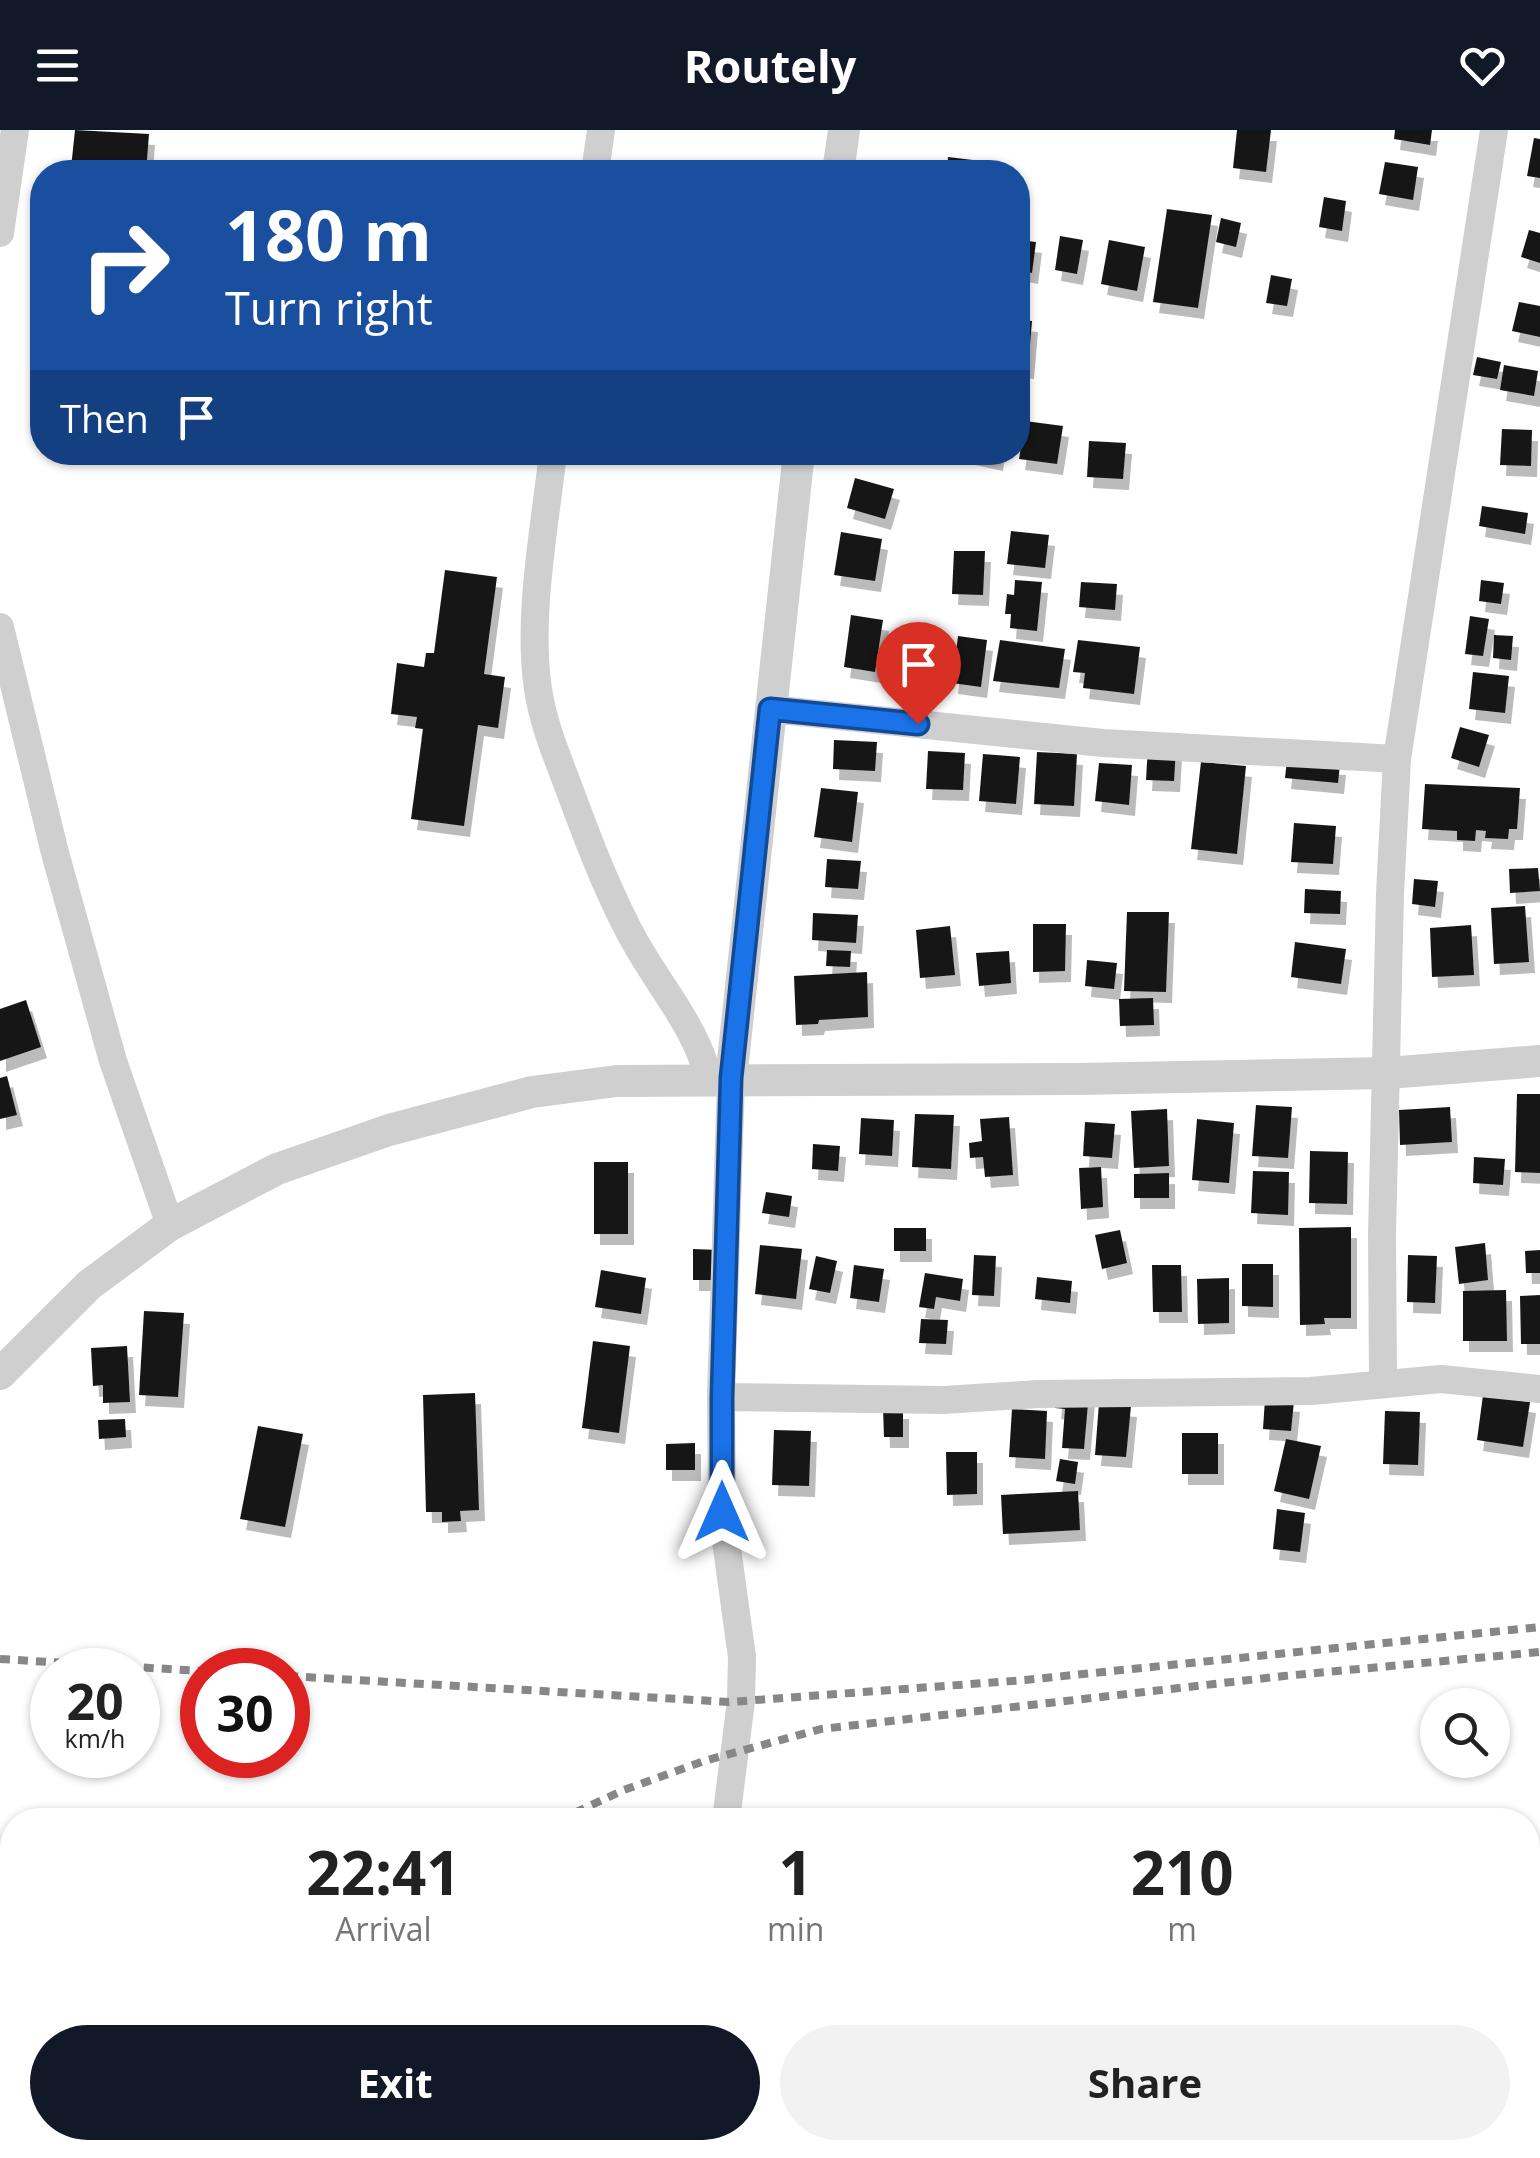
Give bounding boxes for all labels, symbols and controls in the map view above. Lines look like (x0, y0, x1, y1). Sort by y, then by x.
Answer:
text: Routely (684, 35, 856, 96)
icon: menu (30, 38, 85, 93)
icon: heart (1455, 38, 1510, 93)
text: 180 m (225, 186, 432, 282)
icon: right (60, 200, 190, 330)
text: Turn right (225, 277, 433, 338)
icon: arrive (169, 390, 224, 445)
text: Then (60, 392, 149, 444)
pin (876, 622, 961, 725)
icon: arrive (891, 637, 946, 692)
position arrow (670, 1460, 774, 1564)
speed limit sign: 30 (180, 1648, 310, 1778)
text: 20 (66, 1667, 124, 1735)
map controls (1420, 1688, 1510, 1778)
button: search (1420, 1688, 1510, 1778)
text: km/h (65, 1721, 125, 1755)
text: 22:41 (306, 1831, 461, 1913)
text: 1 (779, 1831, 813, 1913)
text: 210 (1131, 1831, 1234, 1913)
text: Arrival (335, 1907, 432, 1950)
text: min (767, 1907, 824, 1950)
text: m (1167, 1907, 1197, 1950)
button: Exit (30, 2025, 760, 2140)
button: Share (780, 2025, 1510, 2140)

